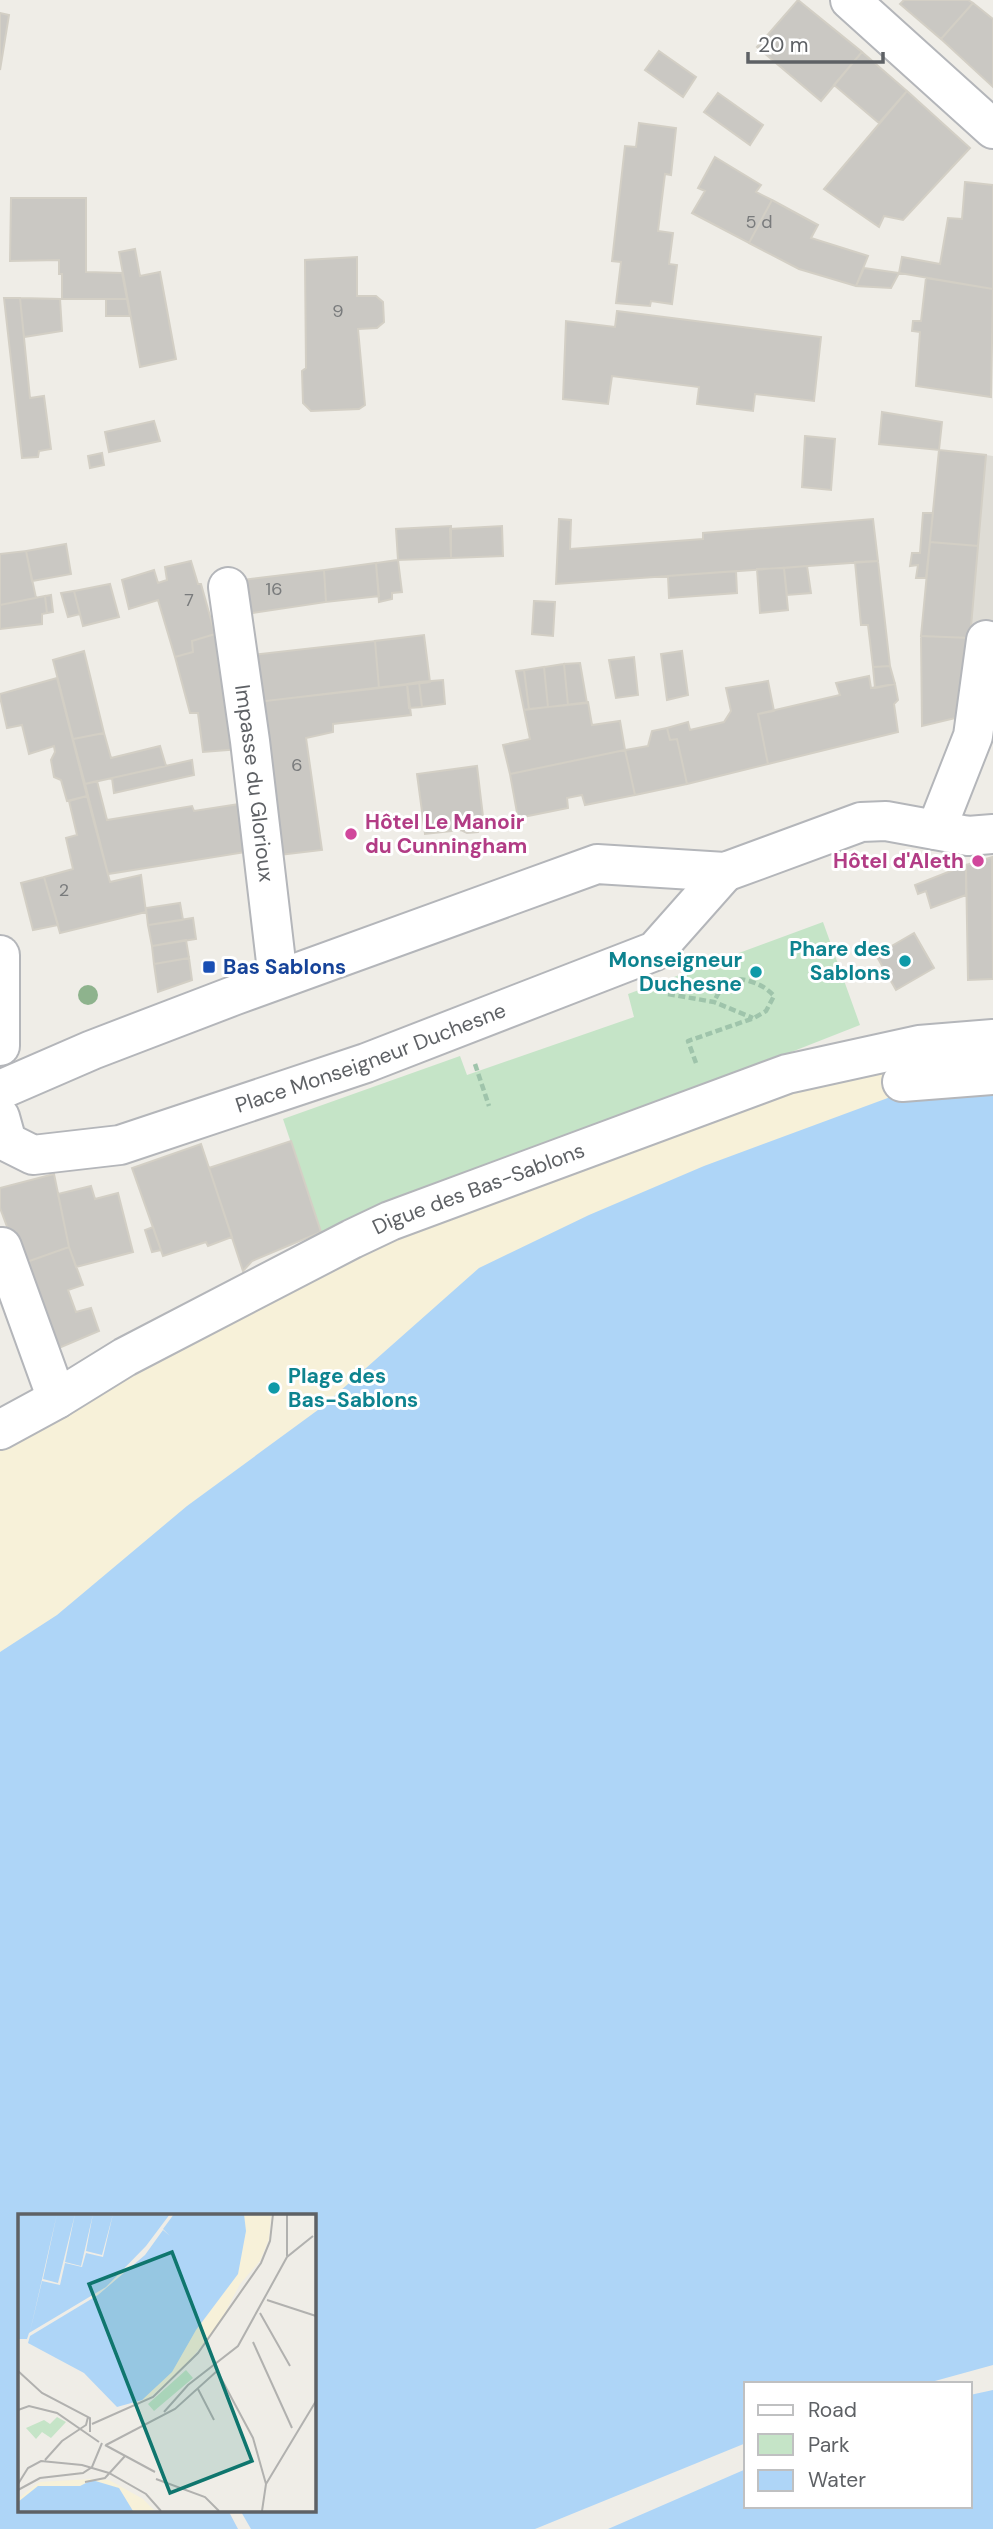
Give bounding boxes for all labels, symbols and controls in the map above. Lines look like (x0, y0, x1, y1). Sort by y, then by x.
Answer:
scale bar (748, 21, 883, 65)
text: 20 m (758, 31, 809, 59)
house number: 5 d (745, 210, 773, 234)
house number: 9 (332, 299, 344, 323)
house number: 16 (266, 577, 282, 601)
house number: 7 (184, 588, 194, 612)
street label: Impasse du Glorioux (228, 683, 280, 883)
house number: 6 (291, 753, 303, 777)
place label: Hôtel Le Manoir du Cunningham (365, 808, 527, 860)
marker: Hôtel Le Manoir du Cunningham (343, 826, 359, 842)
place label: Hôtel d'Aleth (833, 847, 964, 875)
marker: Hôtel d'Aleth (970, 853, 986, 869)
house number: 2 (59, 878, 69, 902)
place label: Phare des Sablons (789, 935, 891, 987)
place label: Monseigneur Duchesne (608, 946, 742, 998)
place label: Bas Sablons (223, 953, 346, 981)
marker: Phare des Sablons (897, 953, 913, 969)
marker: Bas Sablons (201, 959, 217, 975)
marker: Monseigneur Duchesne (748, 964, 764, 980)
street label: Place Monseigneur Duchesne (232, 996, 510, 1120)
street label: Digue des Bas-Sablons (368, 1136, 589, 1241)
place label: Plage des Bas-Sablons (288, 1362, 418, 1414)
marker: Plage des Bas-Sablons (266, 1380, 282, 1396)
inset map (18, 2214, 315, 2512)
legend (744, 2382, 972, 2508)
text: Road (808, 2396, 857, 2424)
text: Park (808, 2431, 850, 2459)
text: Water (808, 2466, 866, 2494)

